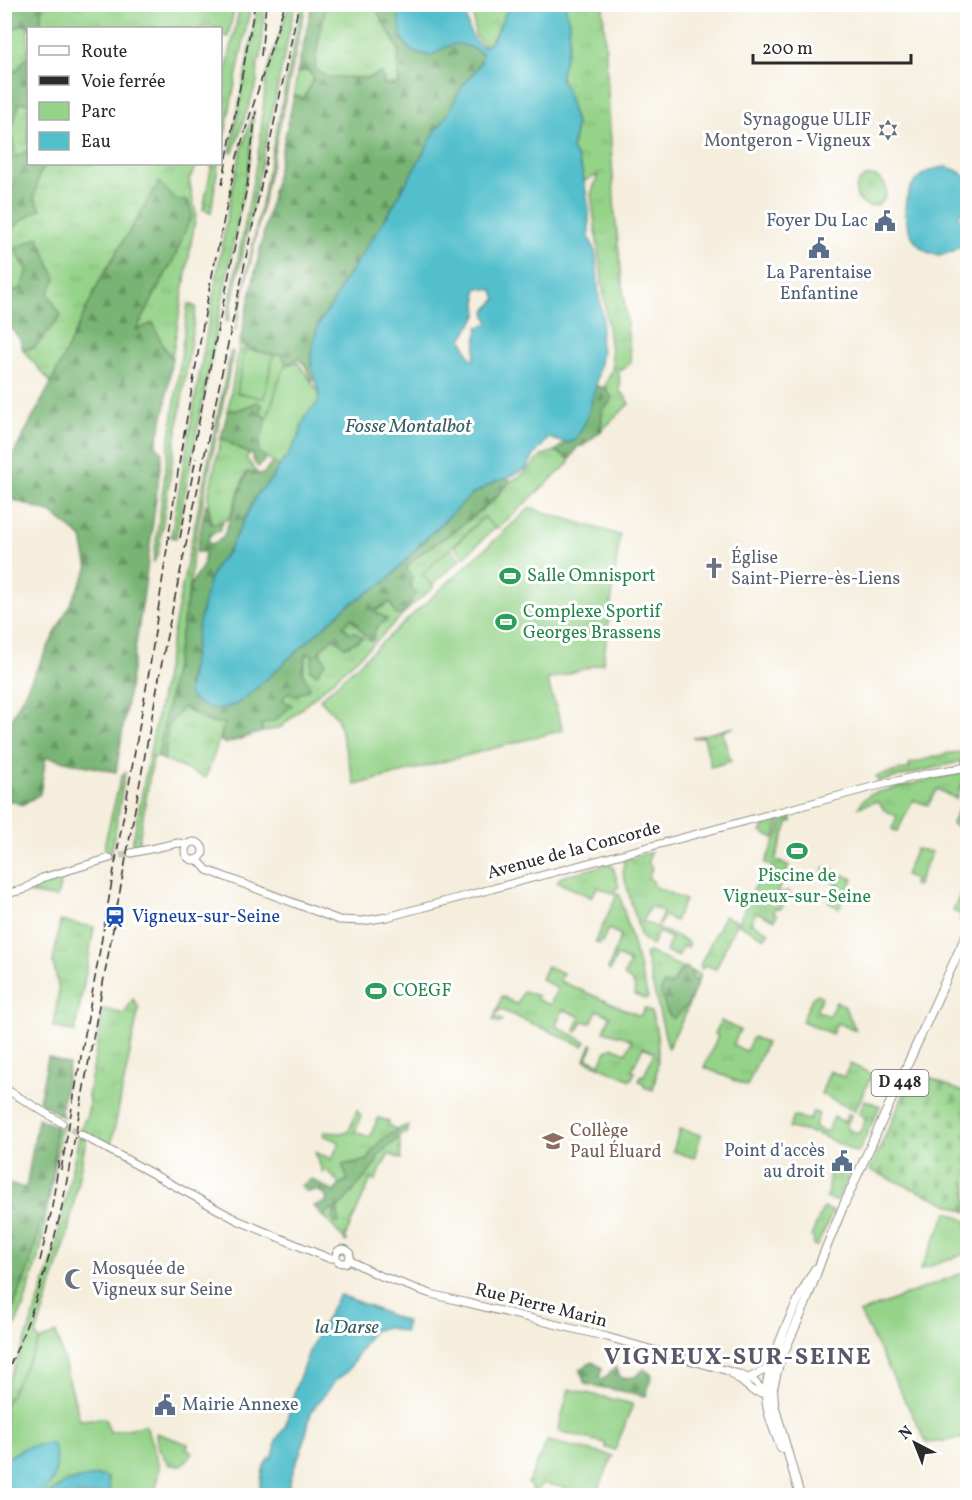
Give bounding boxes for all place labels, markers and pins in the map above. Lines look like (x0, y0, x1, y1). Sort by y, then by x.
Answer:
place label: Synagogue ULIF Montgeron - Vigneux (704, 108, 871, 154)
synagogue icon: Synagogue ULIF Montgeron - Vigneux (876, 118, 900, 142)
place label: Foyer Du Lac (766, 209, 868, 234)
public building icon: Foyer Du Lac (873, 209, 897, 233)
public building icon: La Parentaise Enfantine (807, 236, 831, 260)
place label: La Parentaise Enfantine (766, 261, 872, 307)
place label: Église Saint-Pierre-ès-Liens (731, 546, 900, 592)
church icon: Église Saint-Pierre-ès-Liens (702, 556, 726, 580)
sports icon: Salle Omnisport (498, 564, 522, 588)
place label: Salle Omnisport (527, 564, 656, 589)
place label: Complexe Sportif Georges Brassens (523, 600, 663, 646)
sports icon: Complexe Sportif Georges Brassens (494, 610, 518, 634)
sports icon: Piscine de Vigneux-sur-Seine (785, 839, 809, 863)
place label: Piscine de Vigneux-sur-Seine (723, 864, 871, 910)
station icon: Vigneux-sur-Seine (103, 905, 127, 929)
place label: Vigneux-sur-Seine (132, 905, 280, 930)
sports icon: COEGF (364, 979, 388, 1003)
place label: COEGF (393, 979, 452, 1004)
place label: Collège Paul Éluard (570, 1119, 662, 1165)
school or university icon: Collège Paul Éluard (541, 1129, 565, 1153)
place label: Point d'accès au droit (724, 1139, 825, 1185)
public building icon: Point d'accès au droit (830, 1149, 854, 1173)
place label: Mosquée de Vigneux sur Seine (92, 1257, 233, 1303)
mosque icon: Mosquée de Vigneux sur Seine (63, 1267, 87, 1291)
public building icon: Mairie Annexe (153, 1393, 177, 1417)
place label: Mairie Annexe (182, 1393, 298, 1418)

